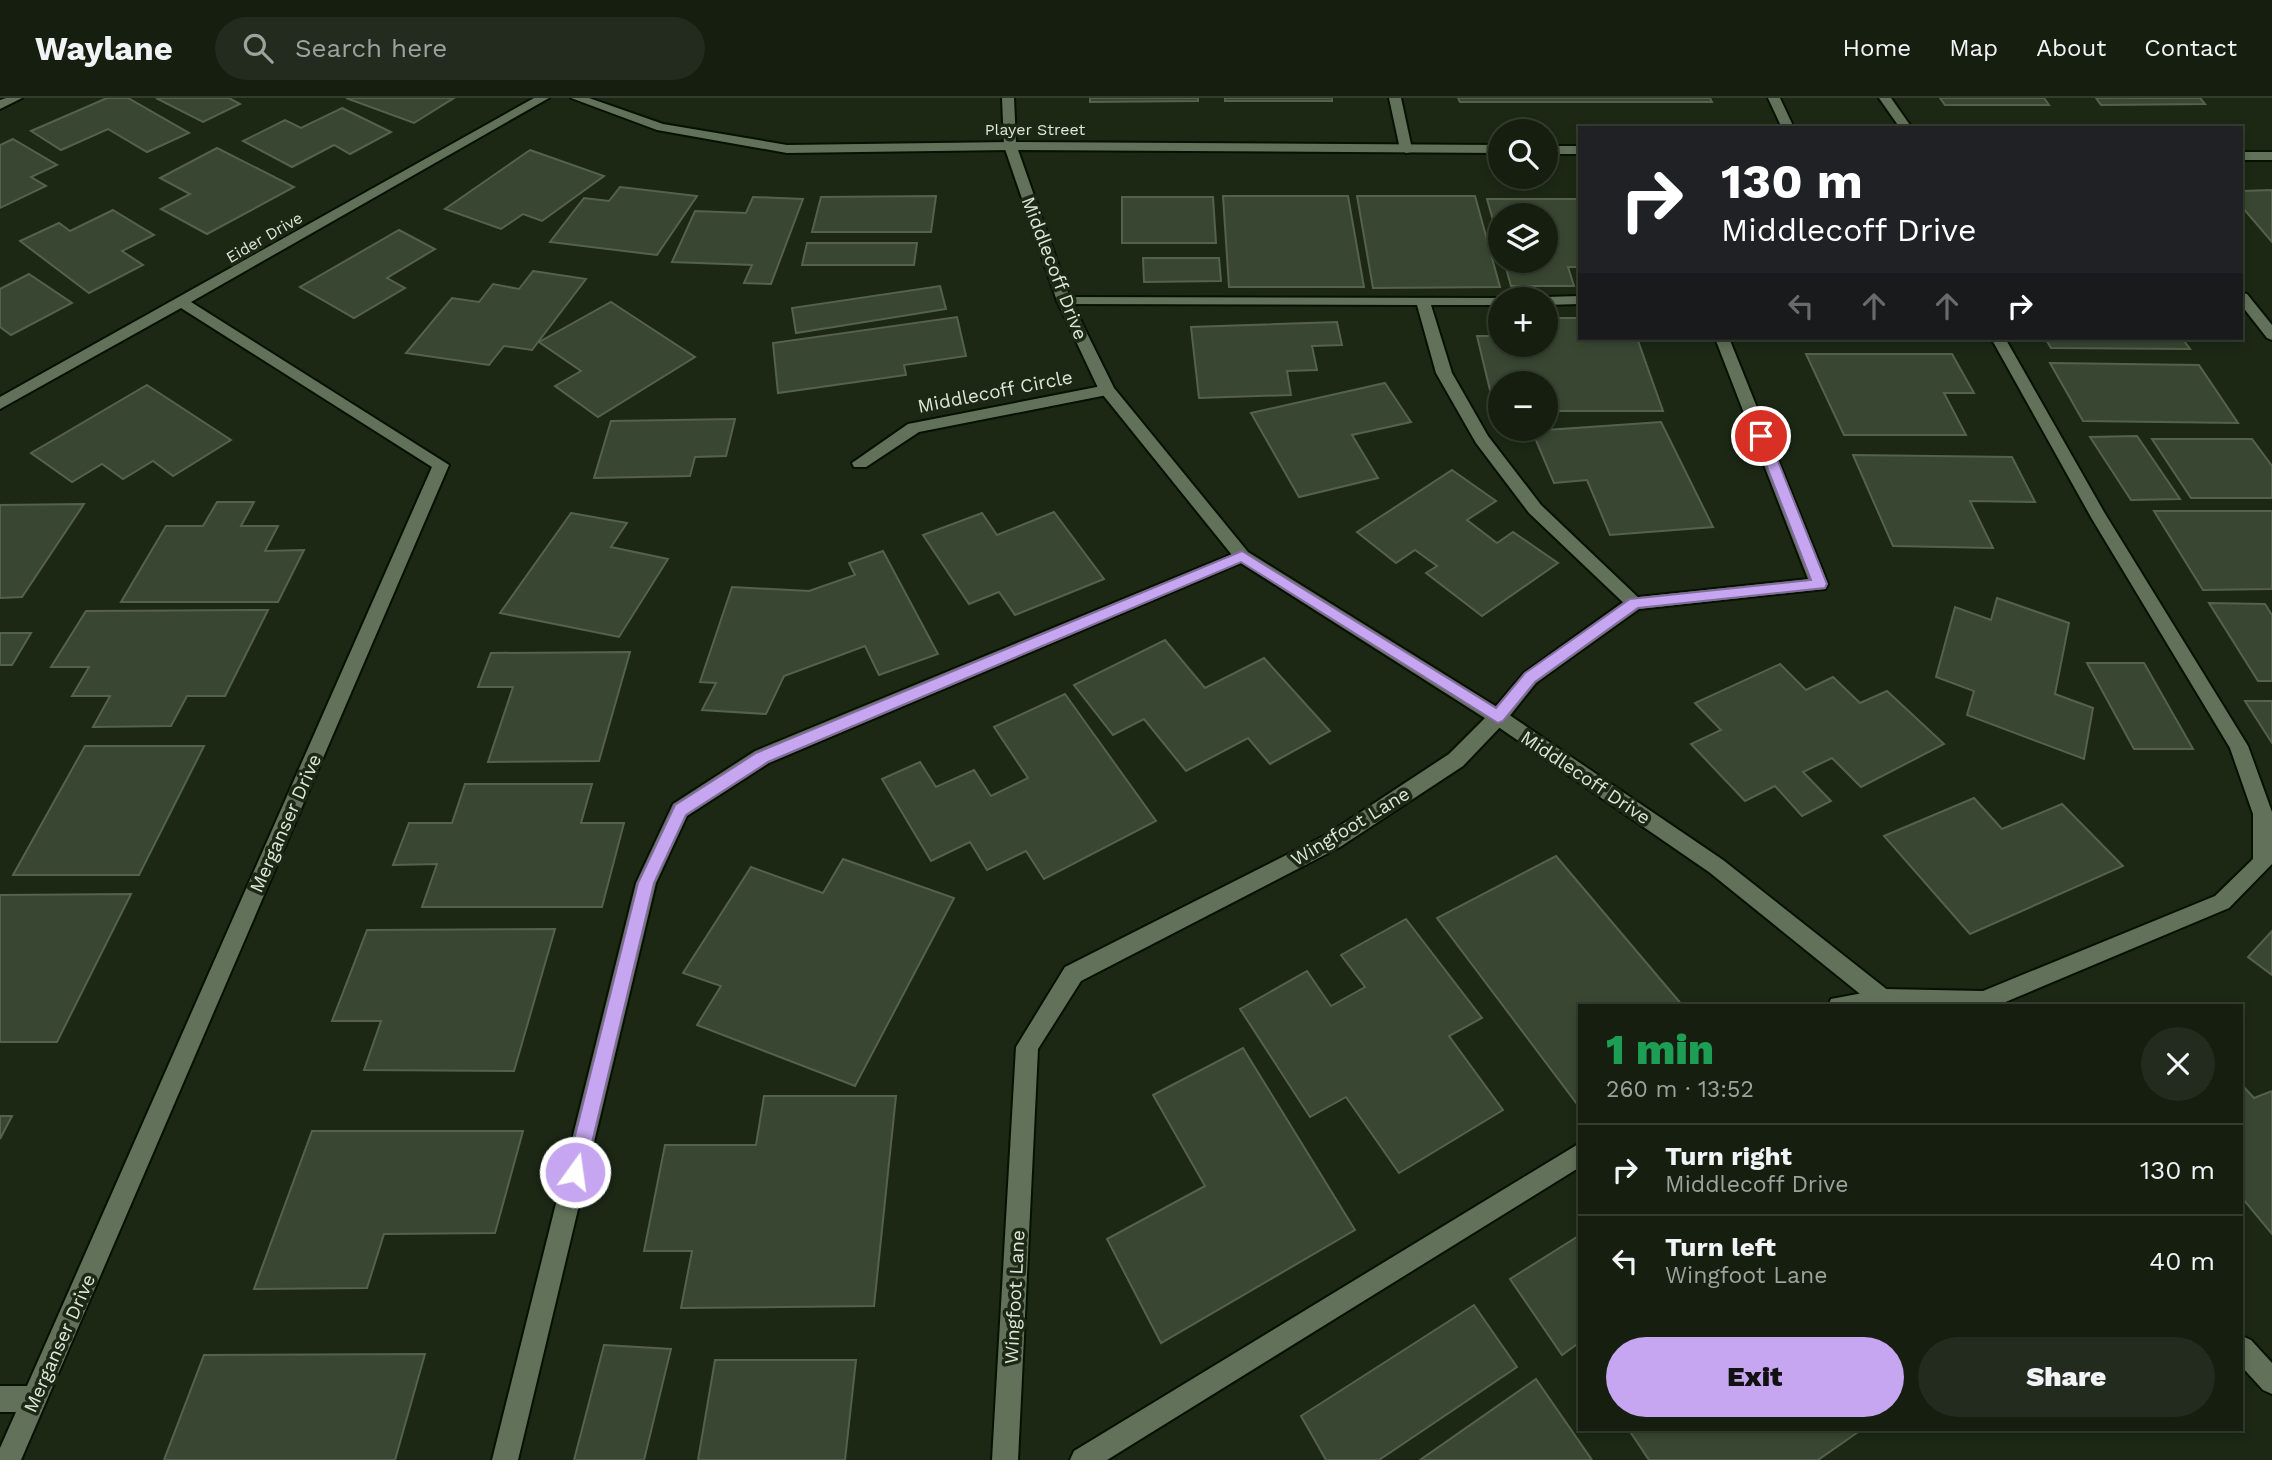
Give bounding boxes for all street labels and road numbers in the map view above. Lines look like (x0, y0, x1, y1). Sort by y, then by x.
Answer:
street label: Player Street (985, 120, 1086, 139)
street label: Middlecoff Drive (1017, 193, 1092, 343)
street label: Eider Drive (223, 208, 306, 267)
street label: Middlecoff Circle (916, 365, 1075, 418)
street label: Middlecoff Drive (1516, 725, 1655, 829)
street label: Merganser Drive (245, 750, 326, 896)
street label: Wingfoot Lane (1287, 782, 1414, 871)
street label: Wingfoot Lane (1000, 1229, 1029, 1365)
street label: Merganser Drive (19, 1270, 100, 1416)

